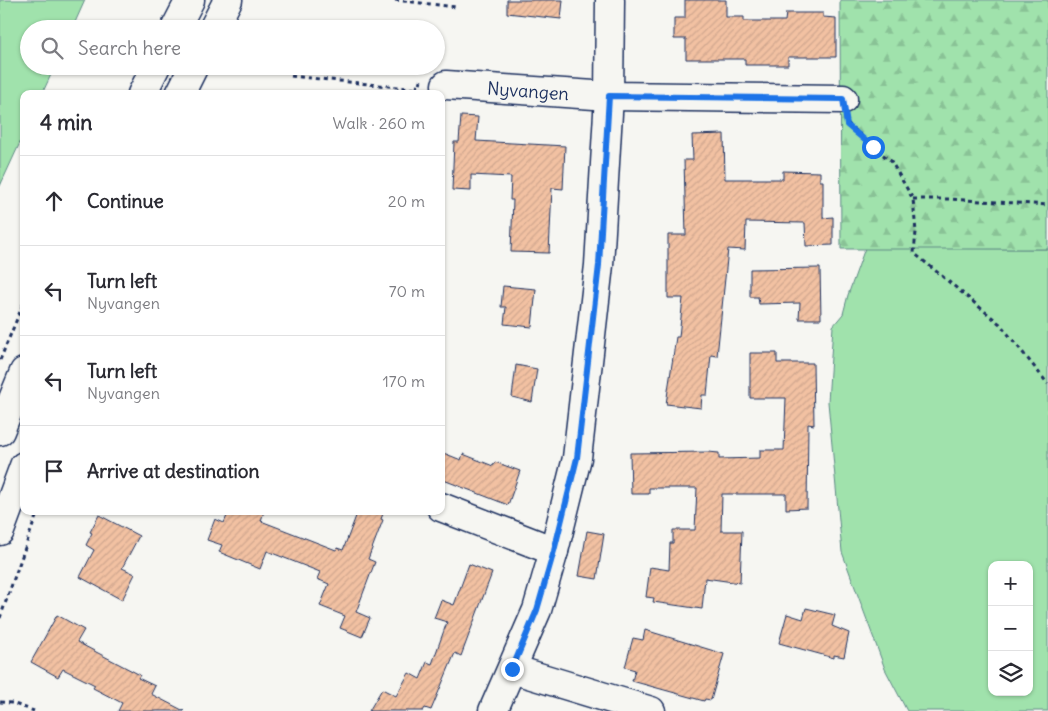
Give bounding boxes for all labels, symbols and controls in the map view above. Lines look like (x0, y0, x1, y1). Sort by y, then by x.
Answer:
search box (20, 20, 445, 75)
icon: search (38, 34, 66, 62)
text: Search here (78, 36, 181, 60)
street label: Nyvangen (486, 77, 570, 105)
text: 4 min (40, 109, 92, 136)
text: Walk · 260 m (333, 113, 425, 133)
route start (862, 136, 885, 159)
icon: ahead (40, 187, 68, 215)
text: Continue (87, 189, 164, 213)
text: 20 m (388, 191, 425, 211)
text: Turn left (87, 269, 157, 293)
icon: left (40, 277, 68, 305)
text: 70 m (389, 281, 425, 301)
text: Nyvangen (87, 293, 160, 313)
text: Turn left (87, 359, 157, 383)
icon: left (40, 367, 68, 395)
text: 170 m (382, 371, 425, 391)
text: Nyvangen (87, 383, 160, 403)
icon: arrive (40, 457, 68, 485)
text: Arrive at destination (87, 459, 260, 483)
map controls (988, 561, 1033, 696)
button: + (988, 561, 1033, 606)
button: − (988, 606, 1033, 651)
button: layers (988, 651, 1033, 696)
route end (501, 658, 524, 681)

